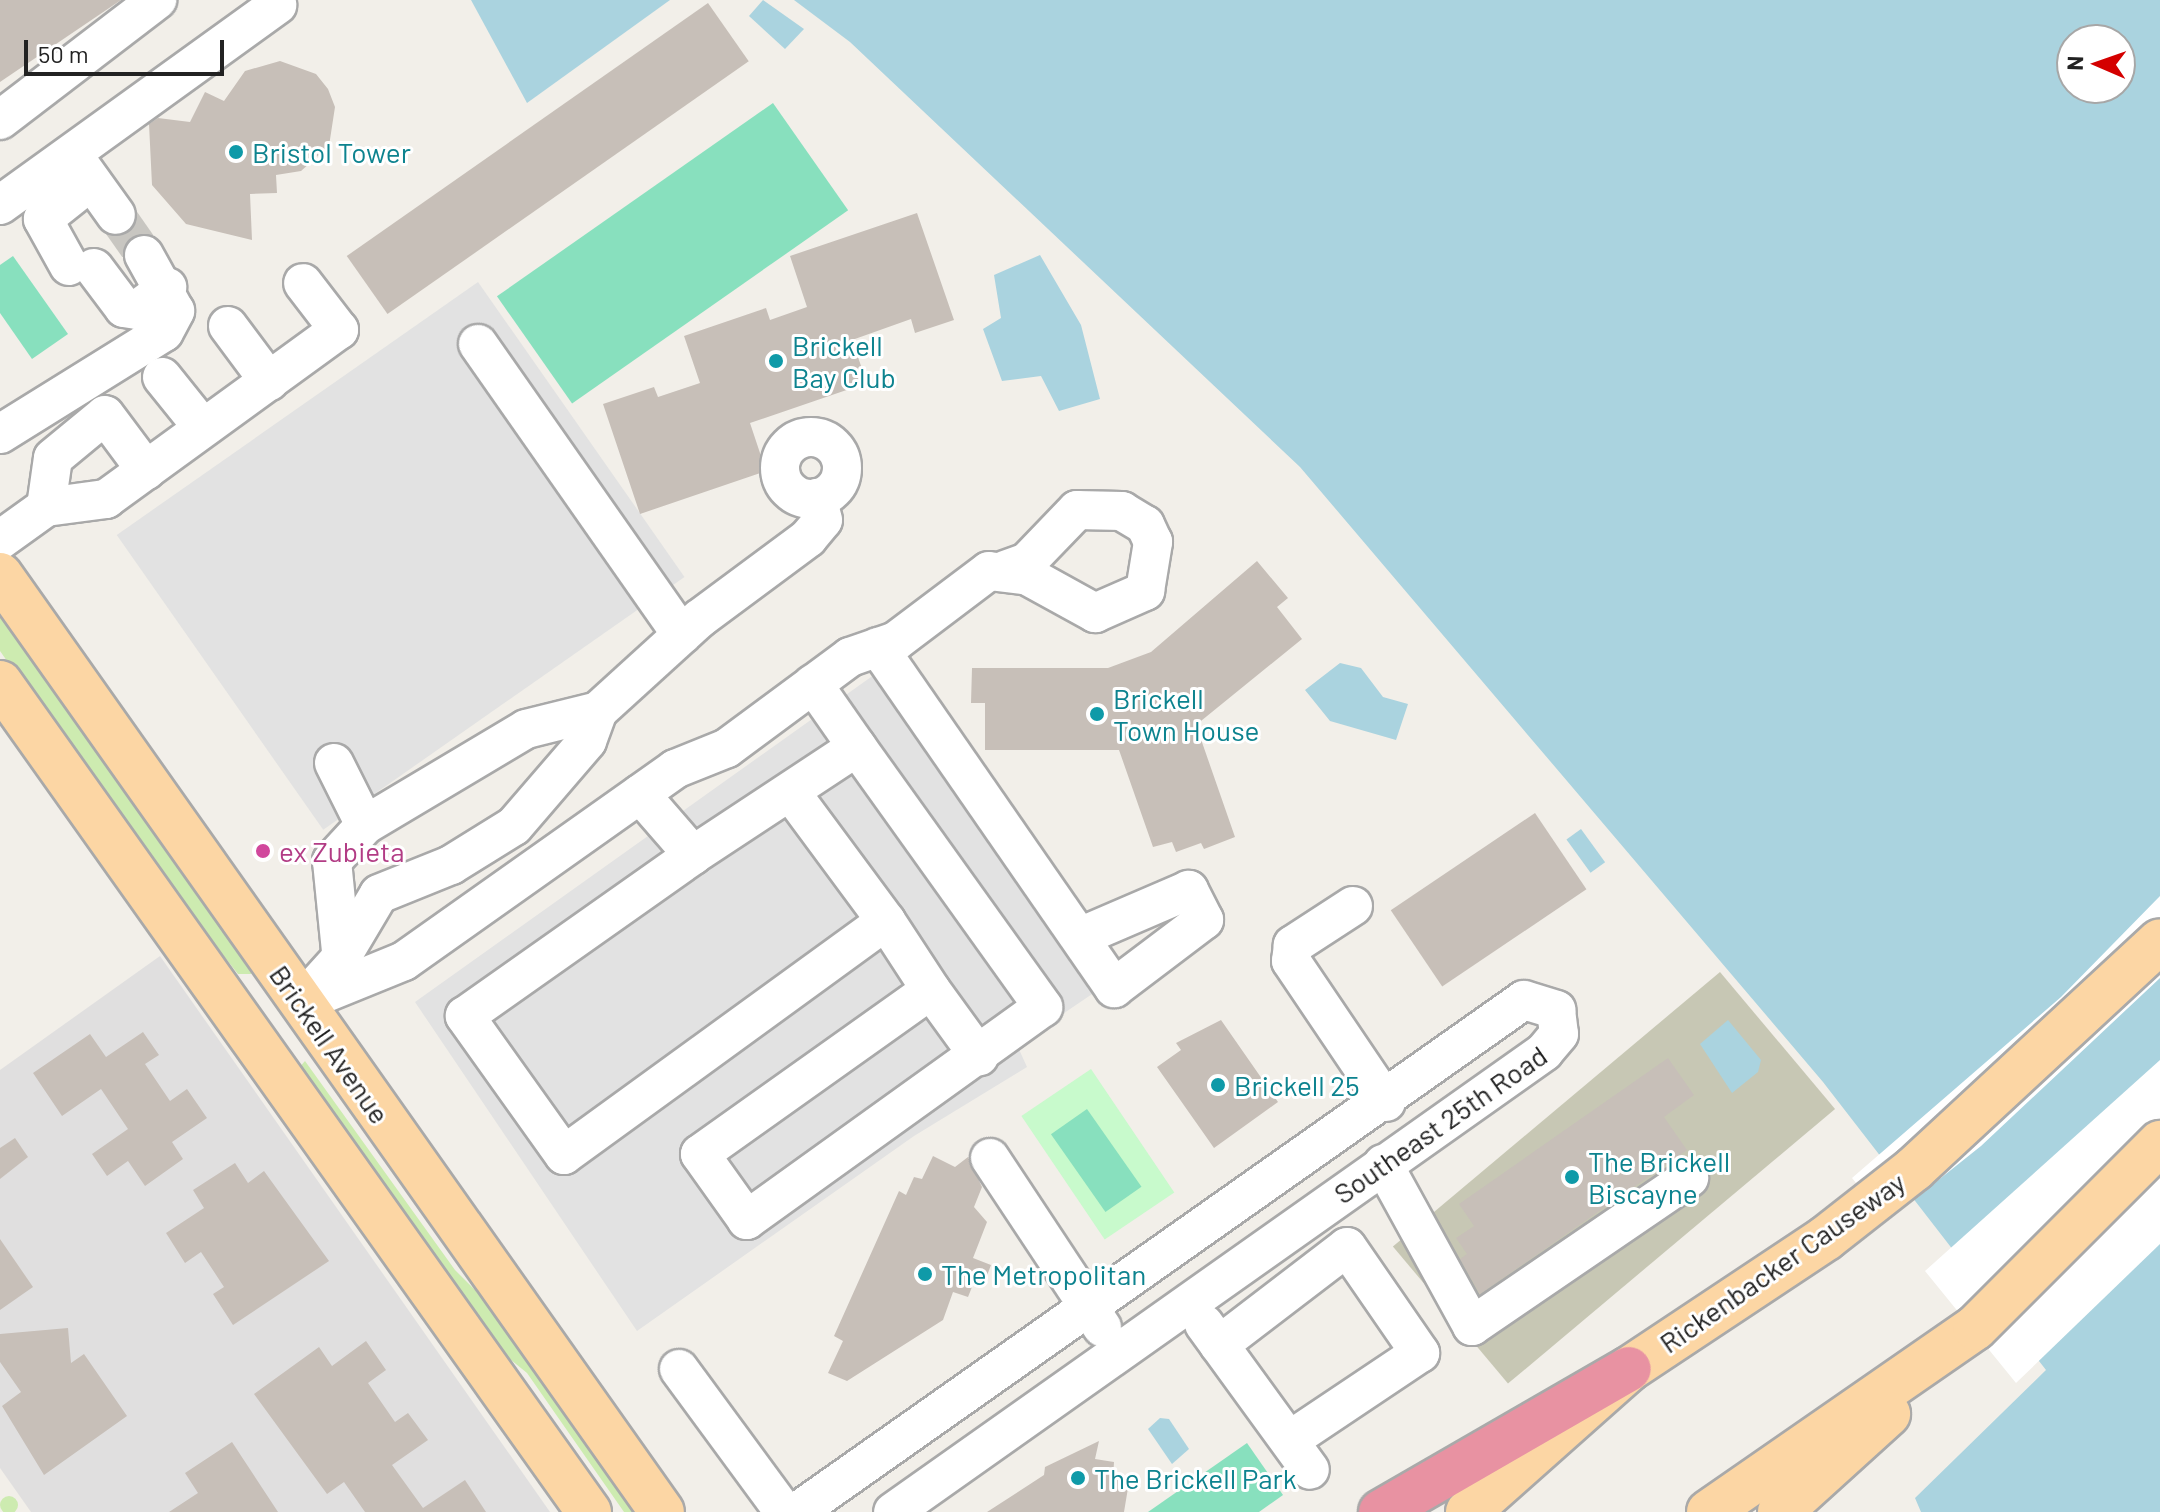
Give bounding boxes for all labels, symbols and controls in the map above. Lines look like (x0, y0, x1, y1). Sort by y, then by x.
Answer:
scale bar (28, 24, 228, 74)
north arrow (2056, 24, 2136, 104)
text: 50 m (38, 39, 89, 68)
text: N (2061, 55, 2087, 71)
place label: Bristol Tower (252, 135, 411, 169)
marker: Bristol Tower (227, 143, 245, 161)
place label: Brickell Bay Club (792, 328, 896, 394)
marker: Brickell Bay Club (767, 352, 785, 370)
place label: Brickell Town House (1113, 681, 1260, 747)
marker: Brickell Town House (1088, 705, 1106, 723)
place label: ex Zubieta (279, 834, 405, 868)
marker: ex Zubieta (254, 842, 272, 860)
street label: Brickell Avenue (263, 958, 397, 1130)
street label: Southeast 25th Road (1327, 1038, 1553, 1210)
place label: Brickell 25 (1234, 1068, 1360, 1102)
marker: Brickell 25 (1209, 1076, 1227, 1094)
place label: The Brickell Biscayne (1588, 1144, 1730, 1210)
street label: Rickenbacker Causeway (1653, 1165, 1911, 1359)
marker: The Brickell Biscayne (1563, 1168, 1581, 1186)
place label: The Metropolitan (941, 1257, 1146, 1291)
marker: The Metropolitan (916, 1265, 934, 1283)
place label: The Brickell Park (1094, 1461, 1297, 1495)
marker: The Brickell Park (1069, 1469, 1087, 1487)

